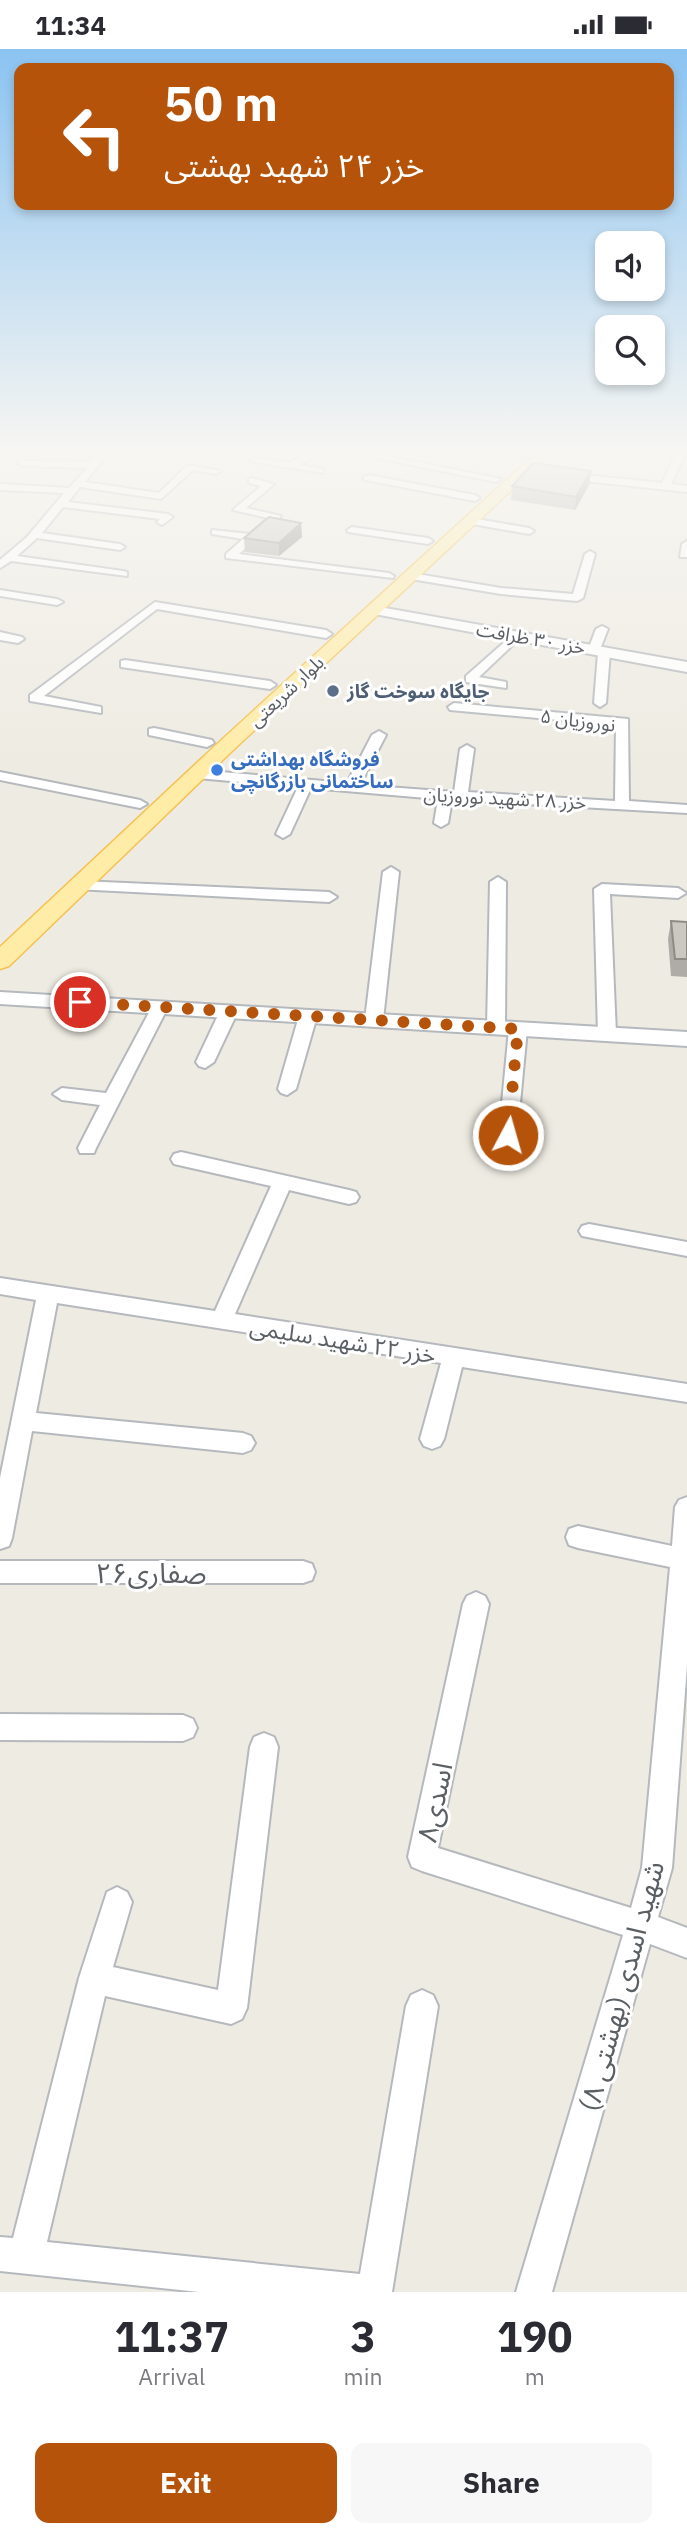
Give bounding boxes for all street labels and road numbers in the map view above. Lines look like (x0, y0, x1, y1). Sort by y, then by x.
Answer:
street label: خزر ۳۰ ظرافت (475, 617, 587, 659)
street label: بلوار شریعتی (243, 650, 329, 732)
street label: نوروزیان ۵ (539, 703, 617, 737)
street label: خزر ۲۸ شهید نوروزیان (423, 782, 587, 814)
street label: خزر ۲۲ شهید سلیمی (248, 1310, 438, 1370)
street label: صفاری۲۶ (96, 1554, 206, 1591)
street label: اسدی۸ (408, 1759, 460, 1845)
street label: شهید اسدی (بهشتی ۸) (570, 1857, 672, 2115)

